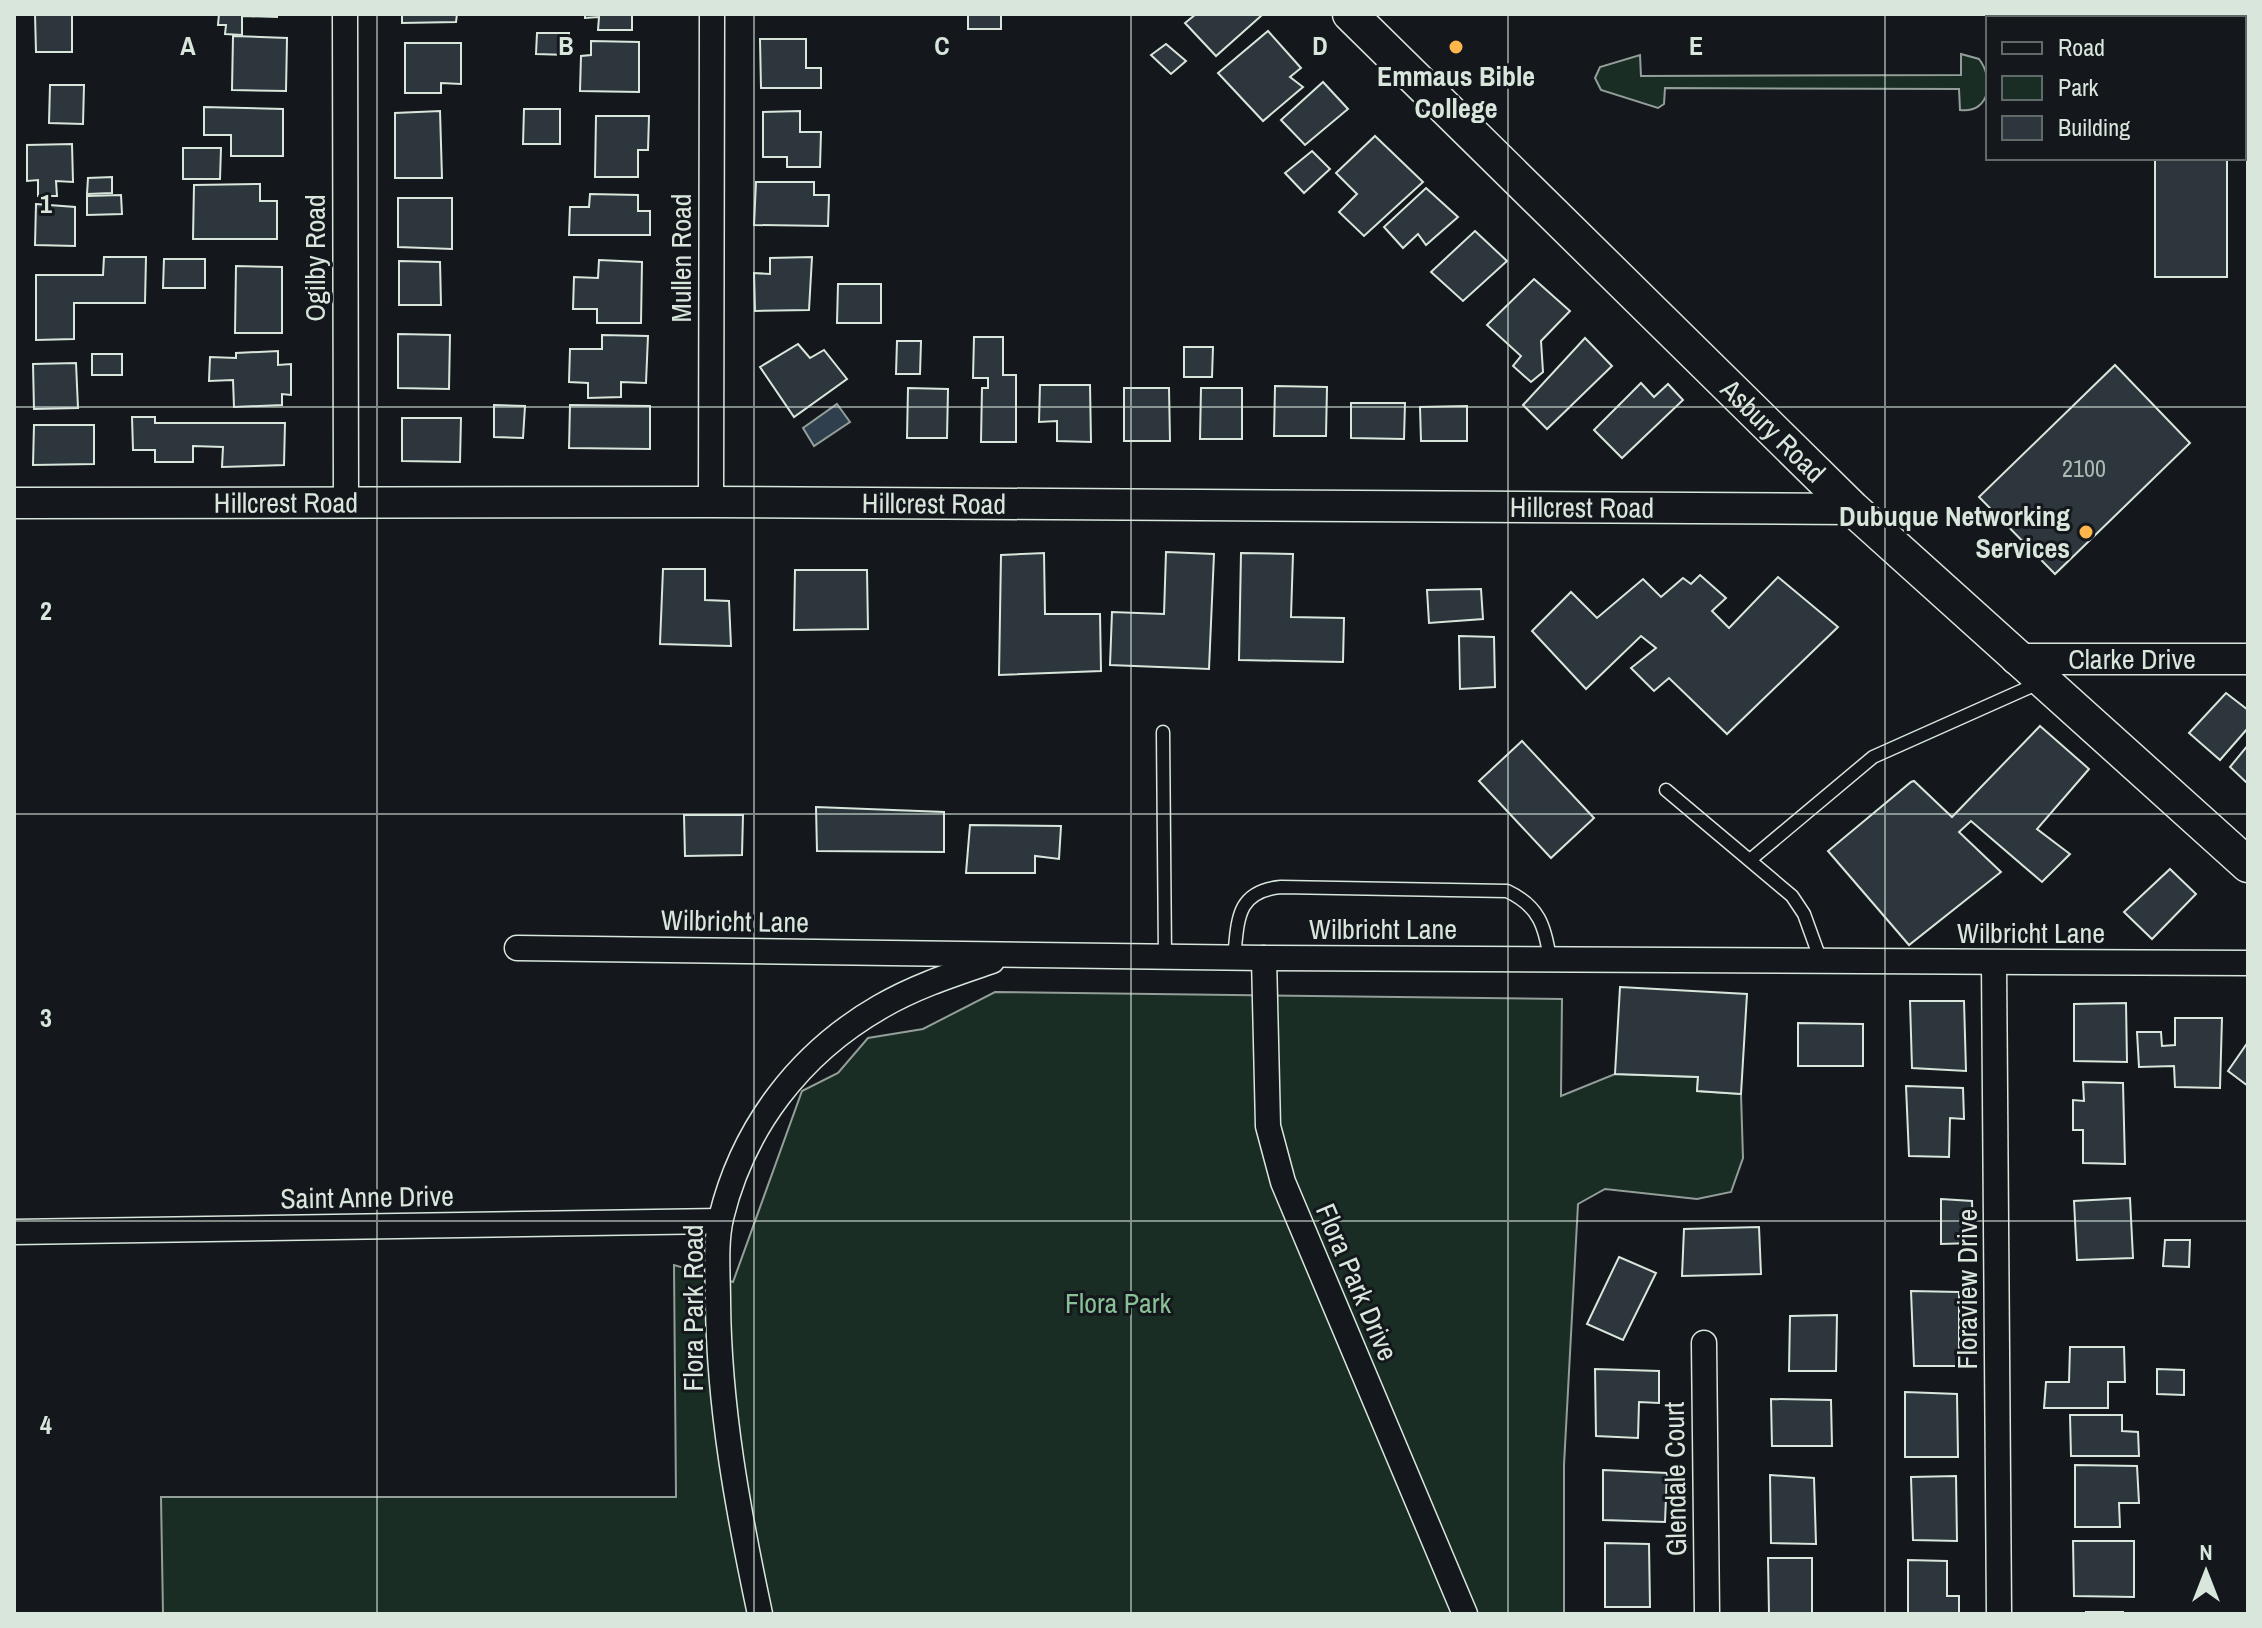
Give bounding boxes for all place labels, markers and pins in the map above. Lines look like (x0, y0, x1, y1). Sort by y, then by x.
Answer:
marker: Emmaus Bible College (1447, 38, 1465, 56)
place label: Emmaus Bible College (1377, 57, 1535, 127)
place label: Dubuque Networking Services (1839, 497, 2070, 567)
marker: Dubuque Networking Services (2077, 523, 2095, 541)

